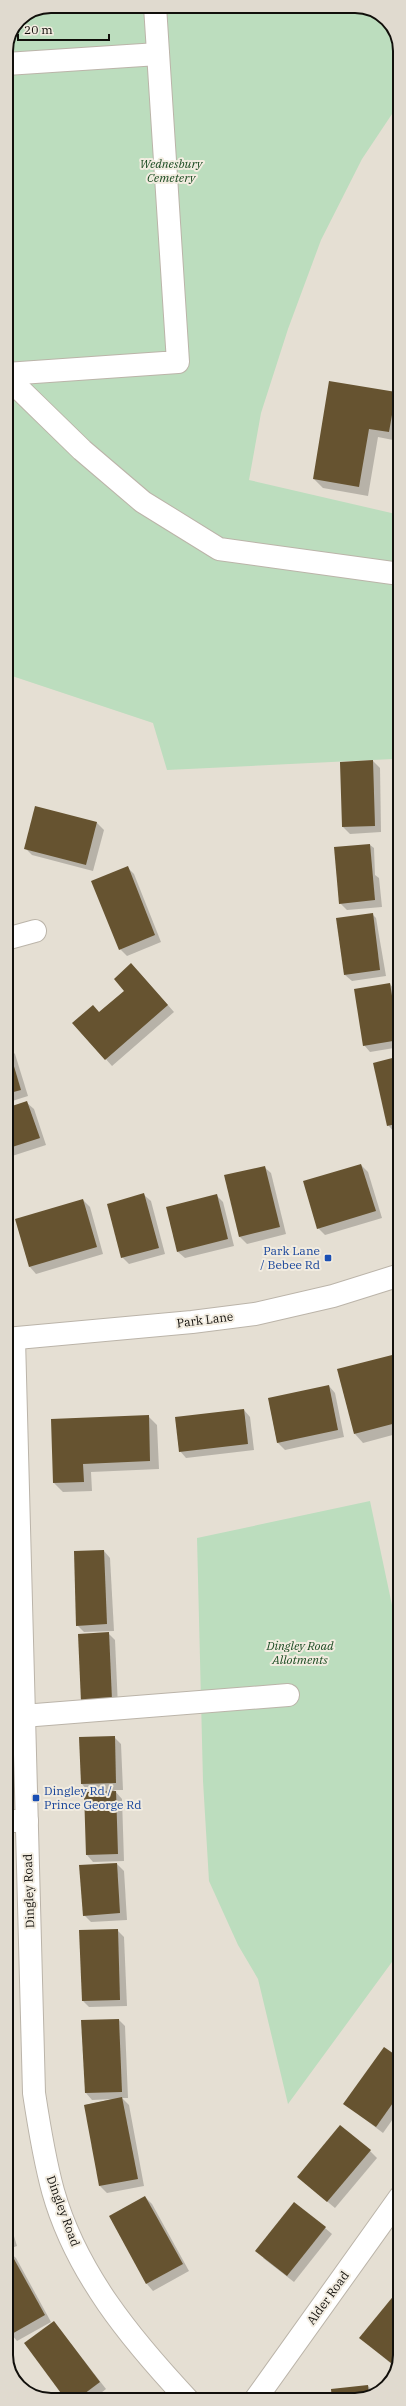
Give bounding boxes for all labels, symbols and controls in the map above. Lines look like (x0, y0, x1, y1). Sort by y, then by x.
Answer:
scale bar (18, 16, 109, 42)
text: 20 m (24, 22, 53, 37)
park label: Wednesbury Cemetery (140, 156, 204, 185)
place label: Park Lane / Bebee Rd (260, 1243, 320, 1272)
marker: Park Lane / Bebee Rd (323, 1253, 333, 1263)
street label: Park Lane (176, 1309, 234, 1330)
park label: Dingley Road Allotments (265, 1638, 334, 1667)
place label: Dingley Rd / Prince George Rd (44, 1783, 141, 1812)
marker: Dingley Rd / Prince George Rd (31, 1793, 41, 1803)
street label: Dingley Road (20, 1854, 37, 1928)
street label: Dingley Road (44, 2173, 83, 2248)
street label: Alder Road (303, 2268, 352, 2327)

